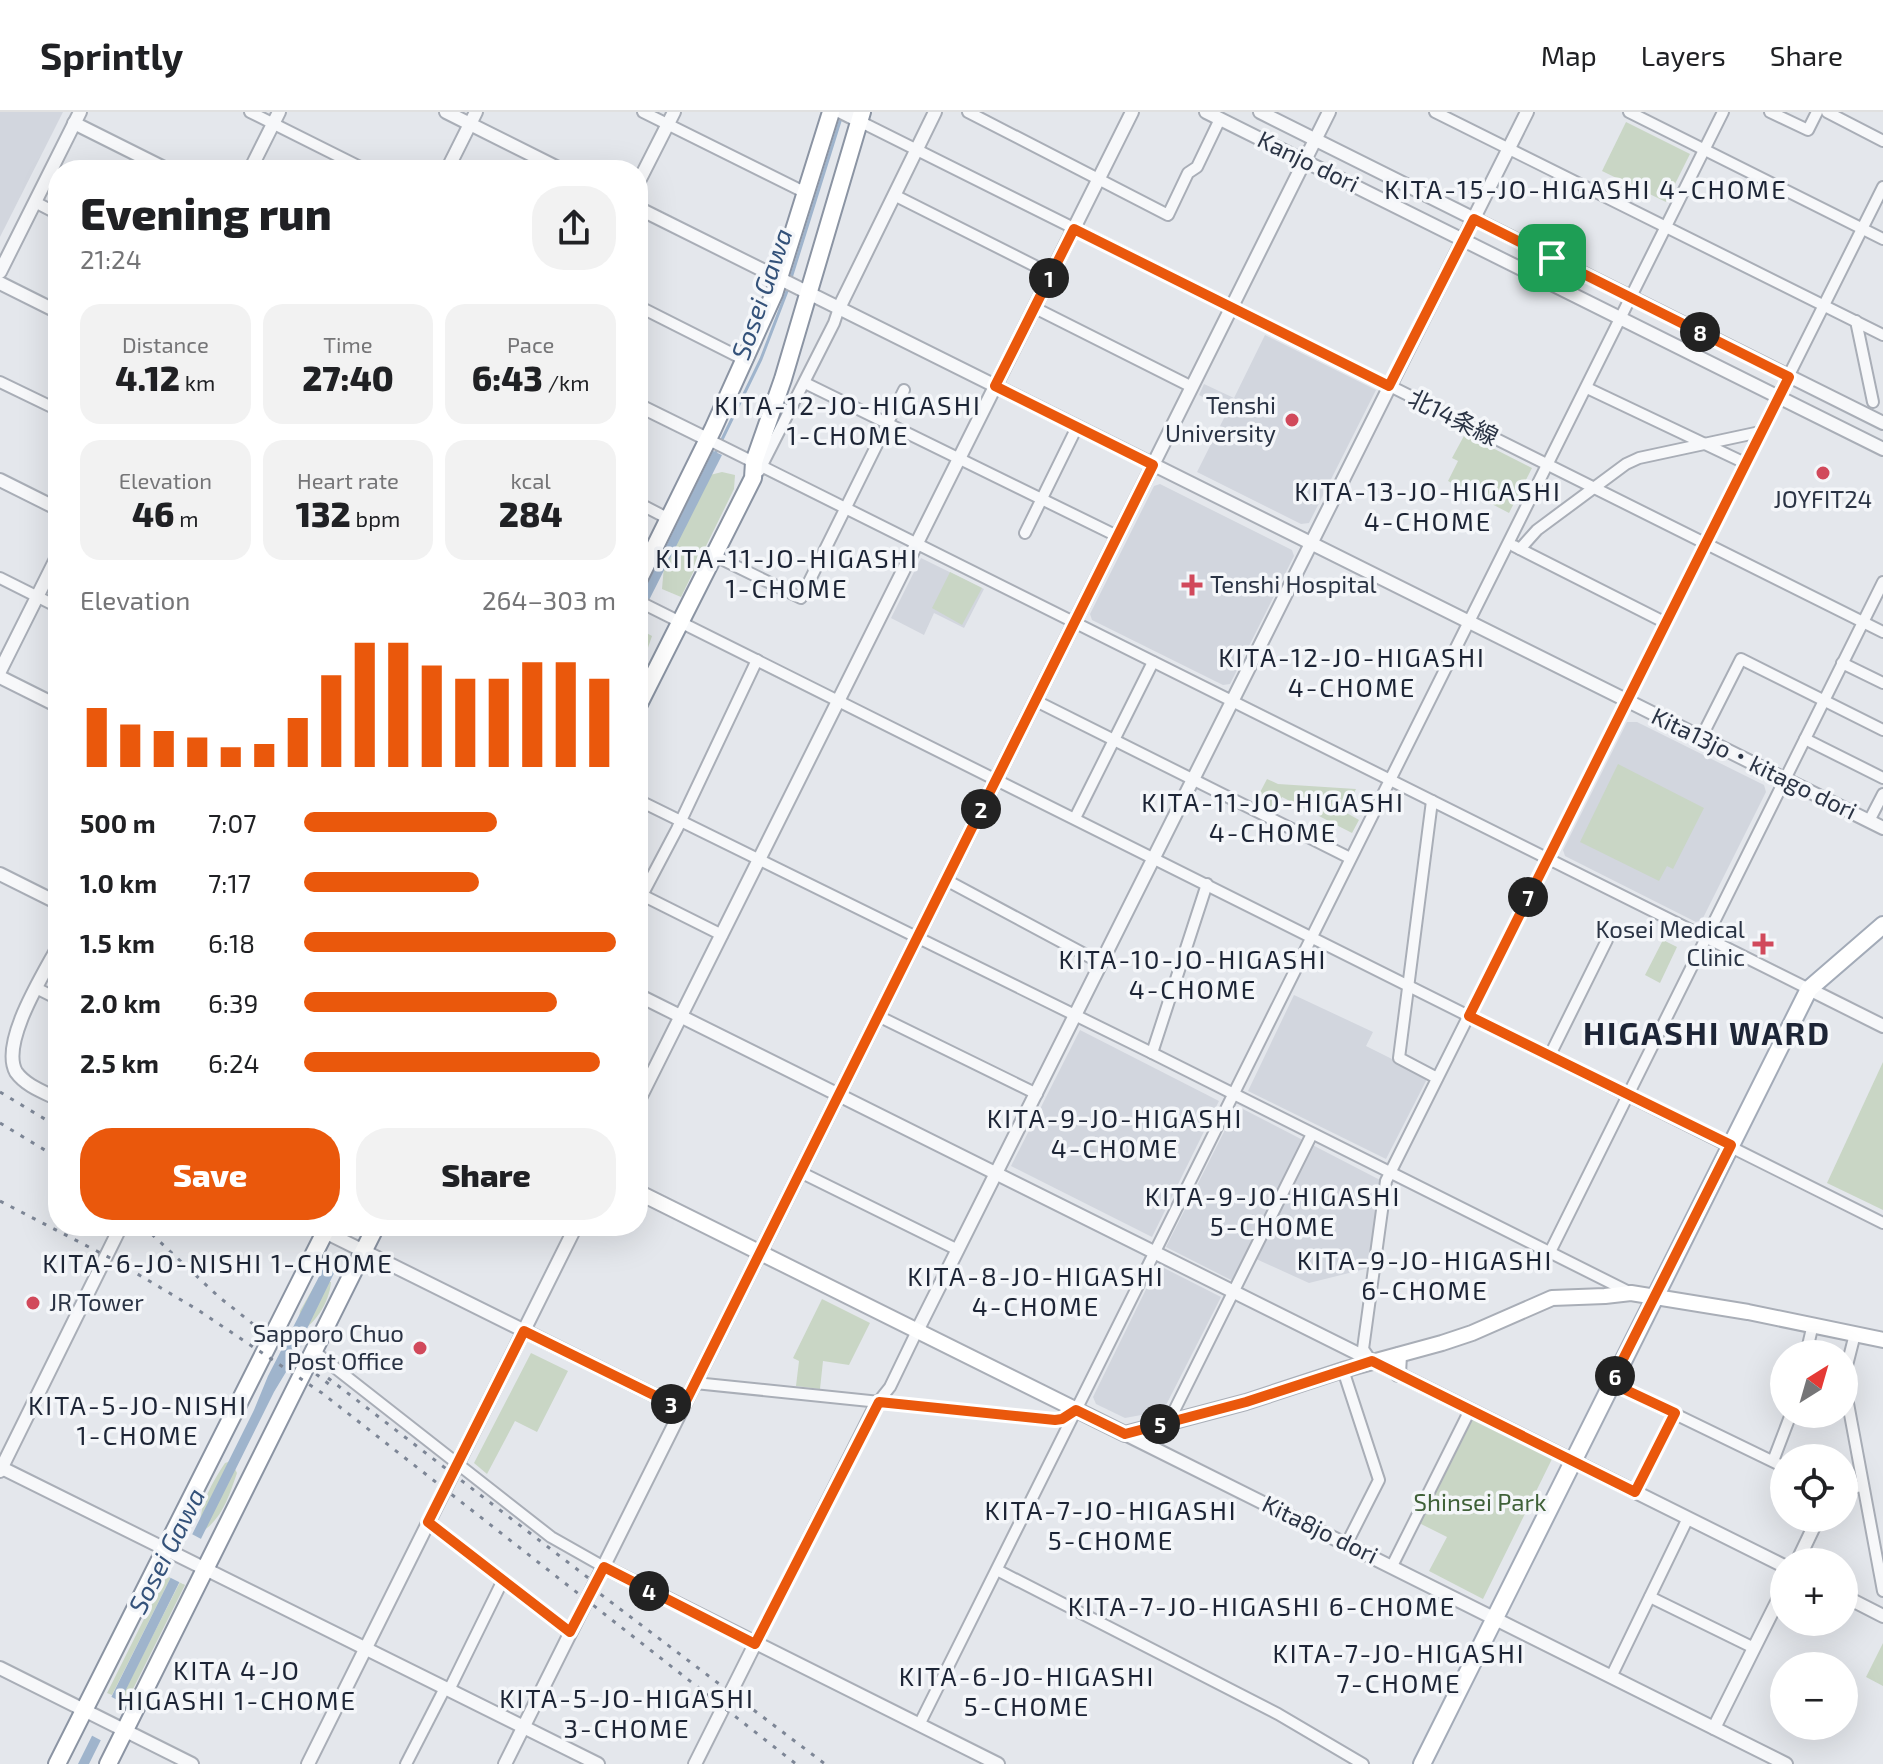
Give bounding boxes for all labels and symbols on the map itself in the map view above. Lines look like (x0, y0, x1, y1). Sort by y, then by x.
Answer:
street label: Kanjo dori (1253, 124, 1364, 198)
district label: KITA-15-JO-HIGASHI 4-CHOME (1384, 173, 1788, 204)
water label: Sosei Gawa (724, 224, 797, 363)
pin (1518, 224, 1586, 292)
pin: 1 (1029, 258, 1069, 298)
pin: 8 (1680, 312, 1720, 352)
street label: 北14条線 (1404, 383, 1503, 451)
district label: KITA-12-JO-HIGASHI 1-CHOME (714, 389, 982, 450)
place label: Tenshi University (1165, 390, 1276, 447)
marker: Tenshi University (1283, 411, 1301, 429)
marker: JOYFIT24 (1814, 464, 1832, 482)
district label: KITA-13-JO-HIGASHI 4-CHOME (1294, 475, 1562, 536)
place label: JOYFIT24 (1774, 484, 1872, 513)
district label: KITA-11-JO-HIGASHI 1-CHOME (655, 542, 919, 603)
place label: Tenshi Hospital (1210, 569, 1377, 598)
marker: Tenshi Hospital (1181, 574, 1203, 596)
district label: KITA-12-JO-HIGASHI 4-CHOME (1218, 641, 1486, 702)
street label: Kita13jo・kitago dori (1647, 700, 1862, 825)
district label: KITA-11-JO-HIGASHI 4-CHOME (1141, 786, 1405, 847)
pin: 2 (961, 789, 1001, 829)
pin: 7 (1508, 877, 1548, 917)
place label: Kosei Medical Clinic (1595, 914, 1745, 971)
marker: Kosei Medical Clinic (1752, 933, 1774, 955)
district label: KITA-10-JO-HIGASHI 4-CHOME (1059, 943, 1327, 1004)
district label: HIGASHI WARD (1583, 1013, 1831, 1051)
district label: KITA-9-JO-HIGASHI 4-CHOME (987, 1102, 1243, 1163)
district label: KITA-9-JO-HIGASHI 5-CHOME (1145, 1180, 1401, 1241)
district label: KITA-9-JO-HIGASHI 6-CHOME (1297, 1244, 1553, 1305)
district label: KITA-6-JO-NISHI 1-CHOME (42, 1247, 394, 1278)
district label: KITA-8-JO-HIGASHI 4-CHOME (907, 1260, 1165, 1321)
place label: JR Tower (49, 1287, 144, 1316)
marker: JR Tower (24, 1294, 42, 1312)
place label: Sapporo Chuo Post Office (253, 1318, 404, 1375)
marker: Sapporo Chuo Post Office (411, 1339, 429, 1357)
north arrow (1770, 1340, 1858, 1428)
pin: 6 (1595, 1356, 1635, 1396)
pin: 3 (651, 1384, 691, 1424)
district label: KITA-5-JO-NISHI 1-CHOME (28, 1389, 248, 1450)
pin: 5 (1140, 1404, 1180, 1444)
water label: Sosei Gawa (121, 1482, 210, 1618)
park label: Shinsei Park (1414, 1487, 1546, 1516)
street label: Kita8jo dori (1258, 1488, 1383, 1569)
district label: KITA-7-JO-HIGASHI 5-CHOME (984, 1494, 1238, 1555)
pin: 4 (629, 1571, 669, 1611)
district label: KITA-7-JO-HIGASHI 6-CHOME (1068, 1590, 1456, 1621)
district label: KITA-7-JO-HIGASHI 7-CHOME (1272, 1637, 1526, 1698)
district label: KITA 4-JO HIGASHI 1-CHOME (117, 1654, 357, 1715)
district label: KITA-6-JO-HIGASHI 5-CHOME (899, 1660, 1155, 1721)
district label: KITA-5-JO-HIGASHI 3-CHOME (499, 1682, 755, 1743)

